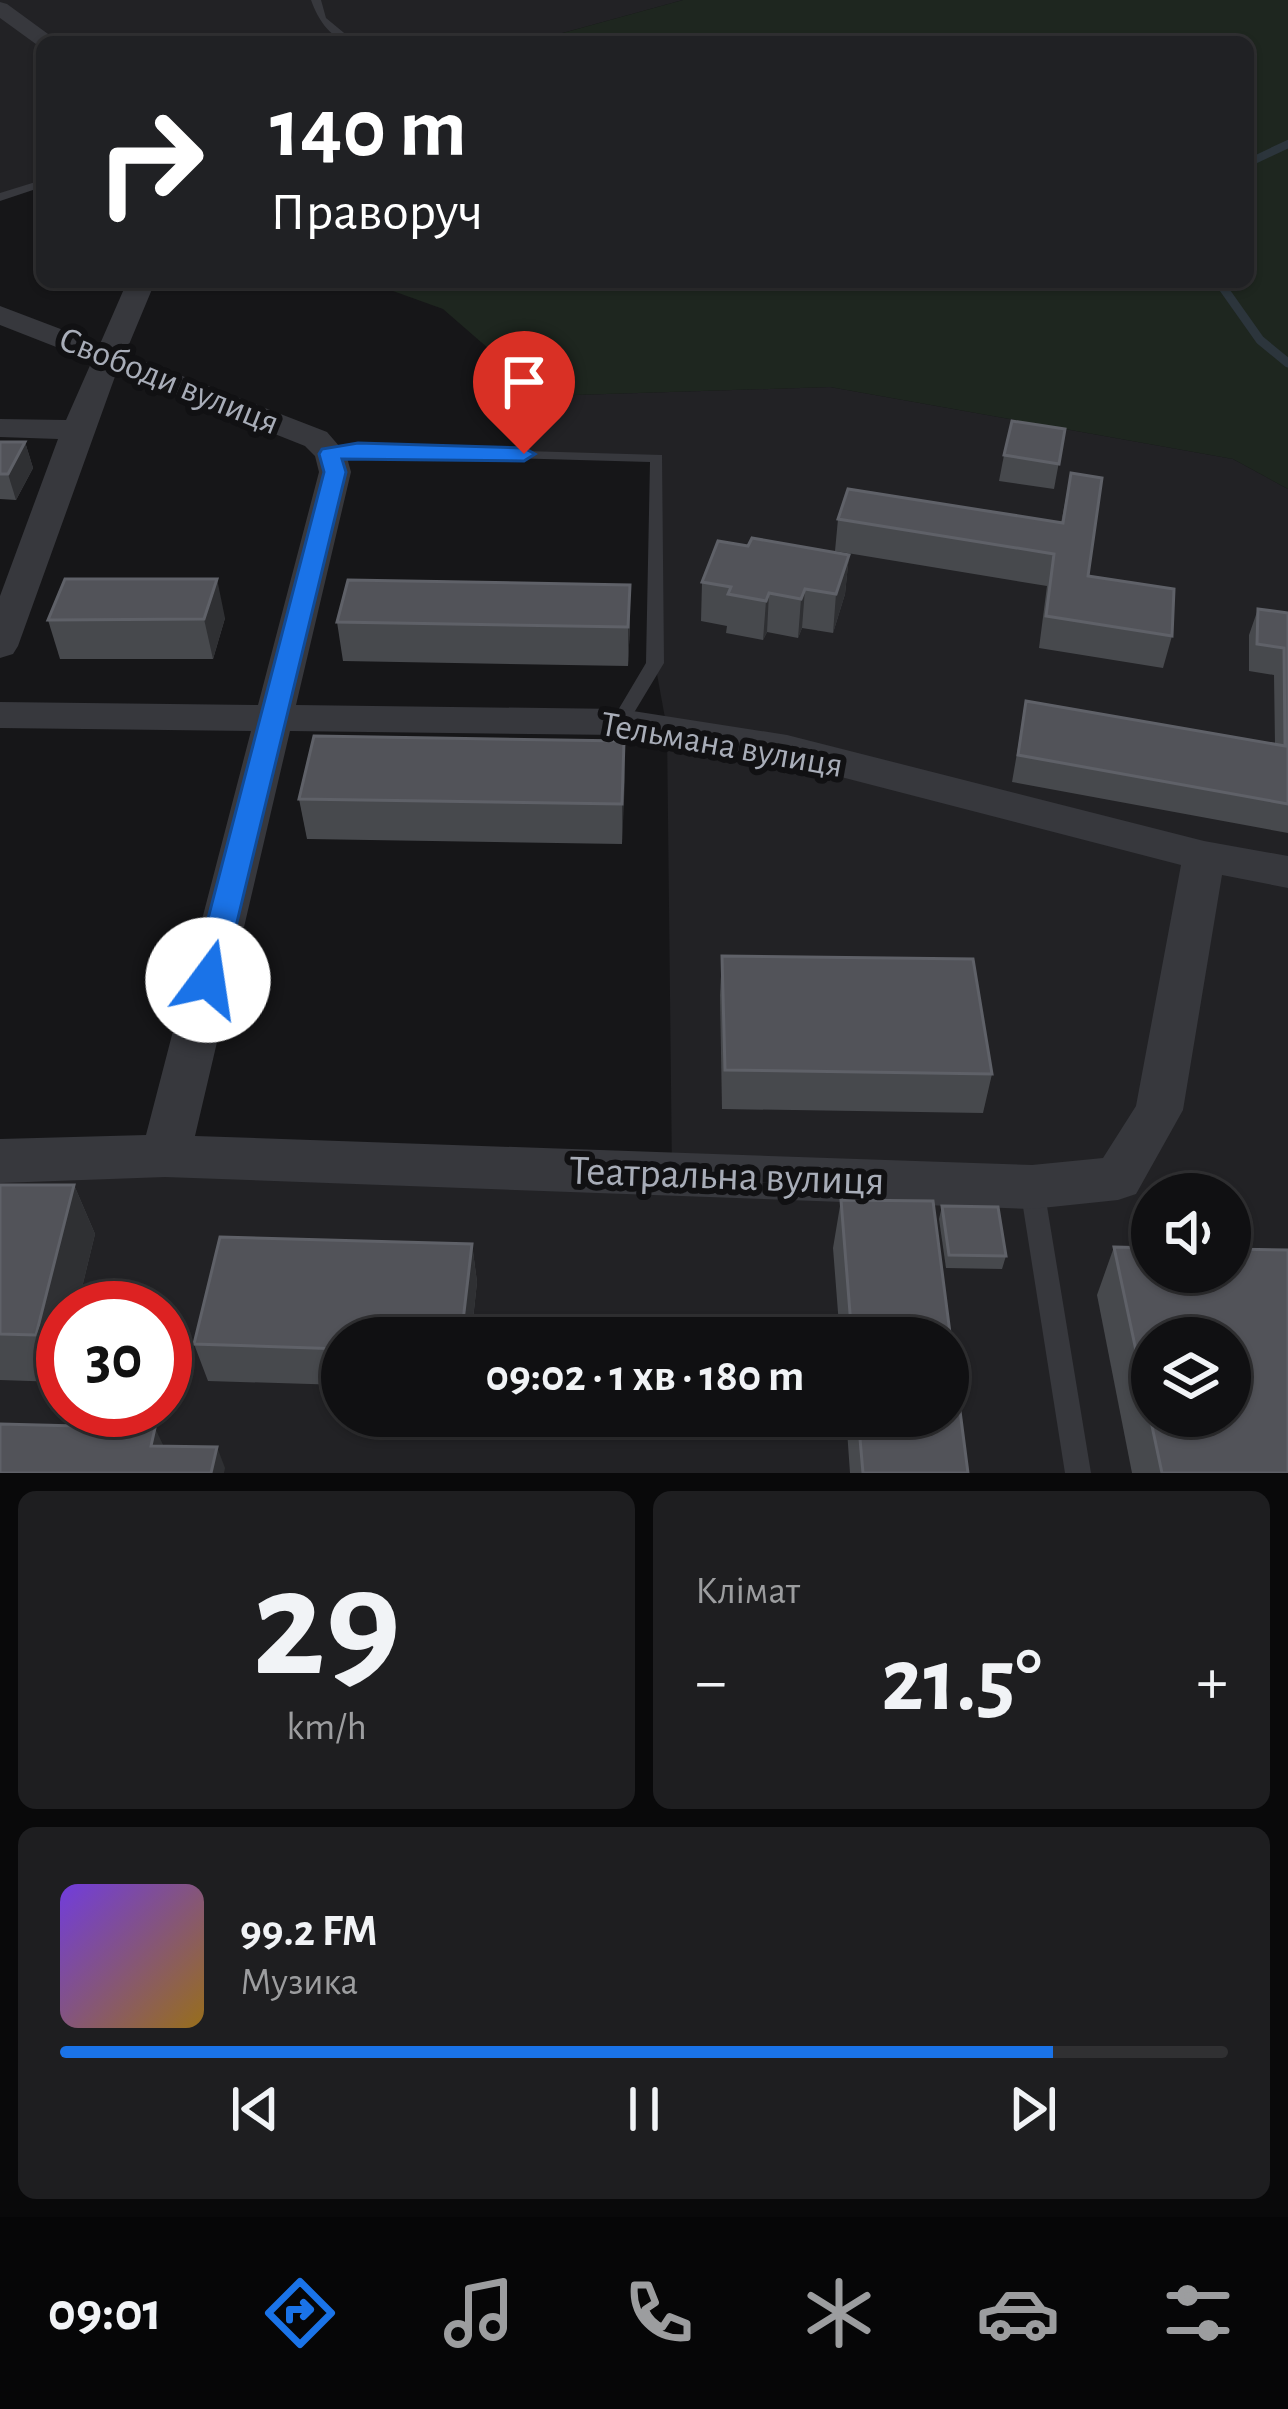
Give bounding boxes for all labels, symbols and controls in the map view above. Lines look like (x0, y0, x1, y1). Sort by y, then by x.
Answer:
icon: right (72, 84, 228, 240)
text: 140 m (270, 88, 467, 172)
text: Праворуч (270, 186, 483, 240)
street label: Свободи вулиця (54, 320, 284, 442)
pin (473, 331, 575, 454)
icon: arrive (491, 349, 557, 415)
street label: Тельмана вулиця (598, 706, 846, 784)
position arrow (145, 917, 271, 1043)
street label: Театральна вулиця (569, 1150, 885, 1202)
map controls (1131, 1173, 1251, 1437)
button: sound (1131, 1173, 1251, 1293)
speed limit sign: 30 (36, 1281, 192, 1437)
button: layers (1131, 1317, 1251, 1437)
text: 09:02 · 1 хв · 180 m (486, 1354, 804, 1399)
text: 29 (252, 1548, 401, 1704)
text: Клімат (695, 1572, 800, 1611)
text: 21.5° (881, 1637, 1042, 1727)
text: − (695, 1649, 727, 1715)
text: + (1196, 1649, 1228, 1715)
text: km/h (286, 1708, 367, 1747)
text: 99.2 FM (240, 1909, 378, 1954)
text: Музика (240, 1963, 358, 2002)
icon: previous (222, 2076, 288, 2142)
icon: pause (611, 2076, 677, 2142)
icon: next (1000, 2076, 1066, 2142)
icon: directions (258, 2271, 342, 2355)
icon: music (437, 2271, 521, 2355)
icon: phone (617, 2271, 701, 2355)
icon: climate (797, 2271, 881, 2355)
icon: car (976, 2271, 1060, 2355)
icon: filters (1156, 2271, 1240, 2355)
text: 09:01 (48, 2286, 162, 2340)

